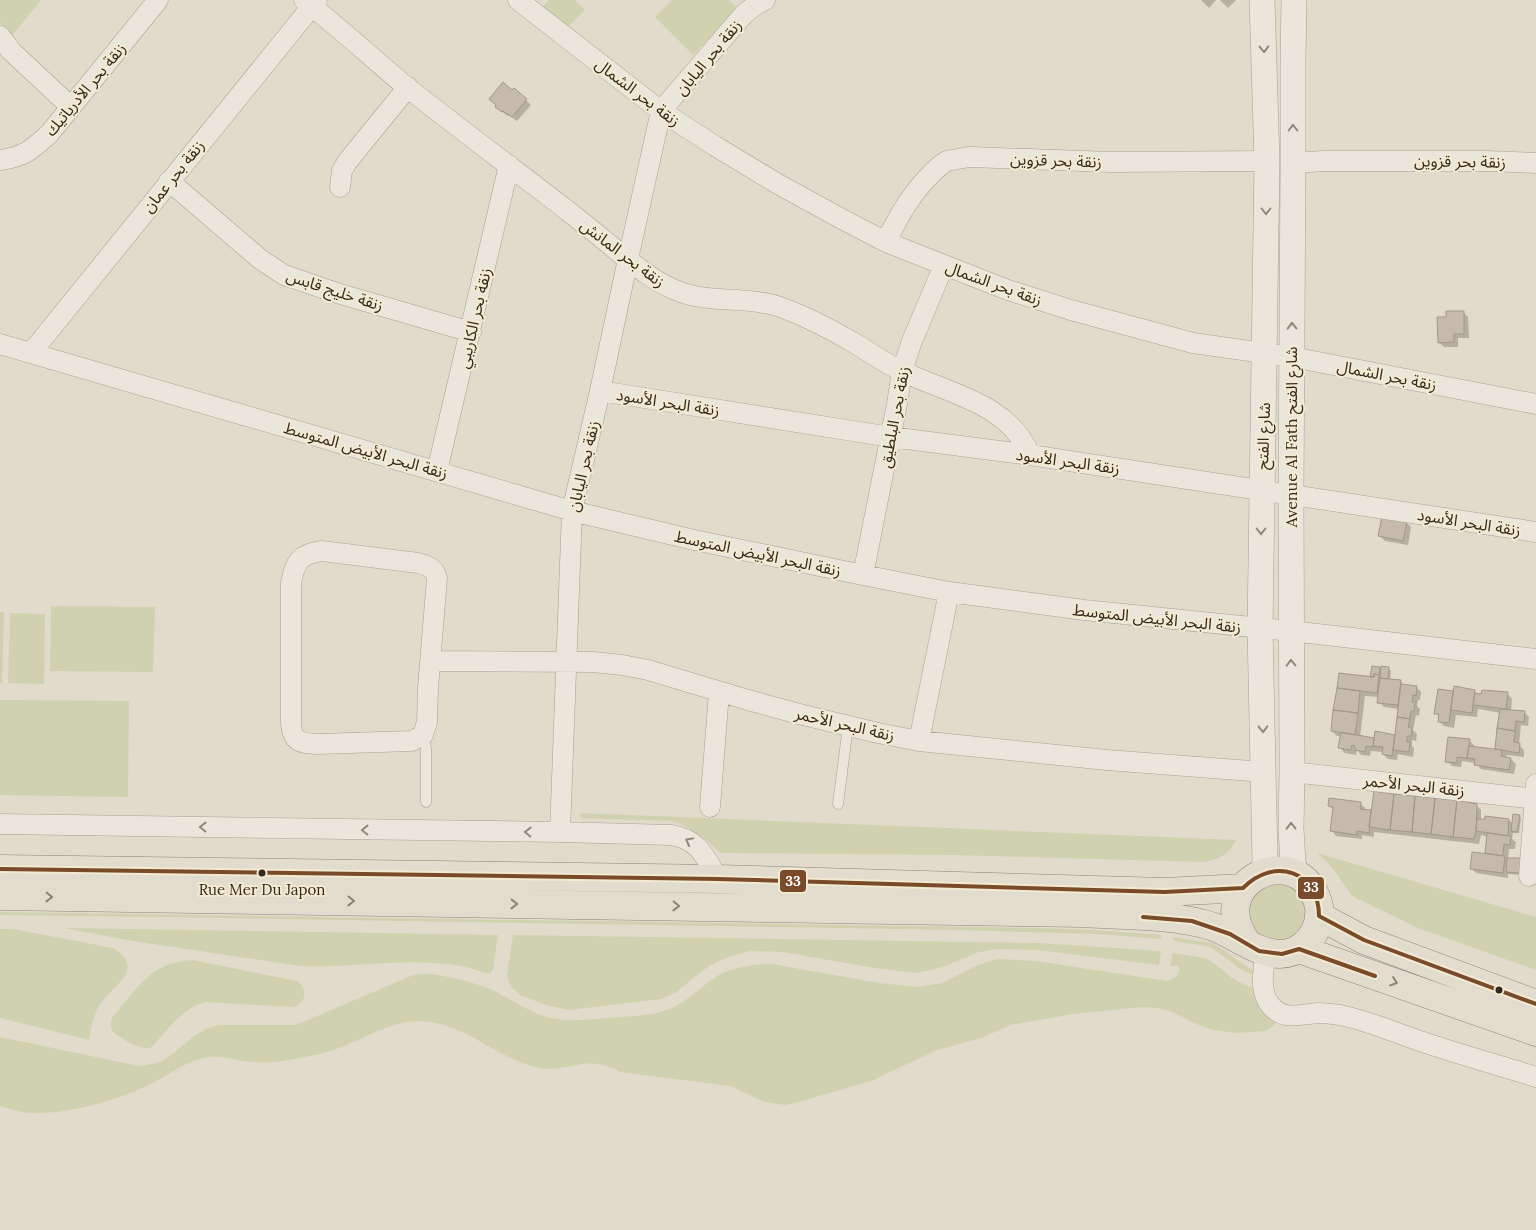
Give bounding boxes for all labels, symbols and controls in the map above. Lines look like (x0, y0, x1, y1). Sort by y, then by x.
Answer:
street label: زنقة بحر اليابان (670, 15, 746, 99)
street label: زنقة بحر الأدرياتيك (40, 38, 130, 140)
one-way arrow (1259, 45, 1269, 53)
street label: زنقة بحر الشمال (591, 54, 684, 131)
one-way arrow (1288, 124, 1298, 132)
street label: زنقة بحر عمان (138, 136, 208, 216)
street label: زنقة بحر قزوين (1010, 148, 1102, 172)
street label: زنقة بحر قزوين (1414, 150, 1506, 172)
one-way arrow (1261, 208, 1271, 215)
street label: زنقة بحر المانش (577, 215, 669, 291)
street label: زنقة بحر الشمال (943, 256, 1045, 311)
street label: زنقة خليج قابس (283, 265, 386, 318)
street label: زنقة بحر الكاريبي (453, 266, 498, 371)
one-way arrow (1286, 321, 1297, 329)
street label: Avenue Al Fath شارع الفتح (1281, 347, 1304, 529)
street label: زنقة بحر الشمال (1335, 356, 1439, 395)
street label: زنقة بحر البلطيق (874, 364, 915, 470)
street label: زنقة البحر الأسود (615, 384, 721, 420)
street label: شارع الفتح (1252, 402, 1277, 470)
street label: زنقة البحر الأبيض المتوسط (282, 417, 450, 483)
street label: زنقة بحر اليابان (563, 418, 603, 514)
street label: زنقة البحر الأسود (1015, 444, 1121, 478)
street label: زنقة البحر الأسود (1416, 504, 1522, 540)
street label: زنقة البحر الأبيض المتوسط (673, 526, 843, 580)
one-way arrow (1256, 528, 1266, 535)
street label: زنقة البحر الأبيض المتوسط (1072, 599, 1242, 637)
one-way arrow (1286, 659, 1296, 666)
street label: زنقة البحر الأحمر (792, 703, 897, 745)
one-way arrow (1257, 725, 1268, 733)
street label: زنقة البحر الأحمر (1361, 770, 1466, 800)
one-way arrow (1286, 821, 1297, 829)
one-way arrow (199, 822, 207, 833)
one-way arrow (361, 824, 369, 835)
one-way arrow (524, 827, 532, 837)
one-way arrow (685, 838, 694, 848)
marker: Rue Mer Du Japon (257, 868, 267, 878)
line badge: 33 (779, 869, 807, 893)
text: 33 (785, 872, 801, 890)
line badge: 33 (1297, 876, 1325, 900)
text: 33 (1303, 878, 1319, 896)
place label: Rue Mer Du Japon (199, 880, 325, 899)
one-way arrow (45, 892, 53, 902)
one-way arrow (348, 896, 355, 906)
one-way arrow (510, 898, 518, 909)
one-way arrow (672, 901, 680, 911)
one-way arrow (1390, 976, 1398, 986)
unlabelled marker (1494, 985, 1504, 995)

